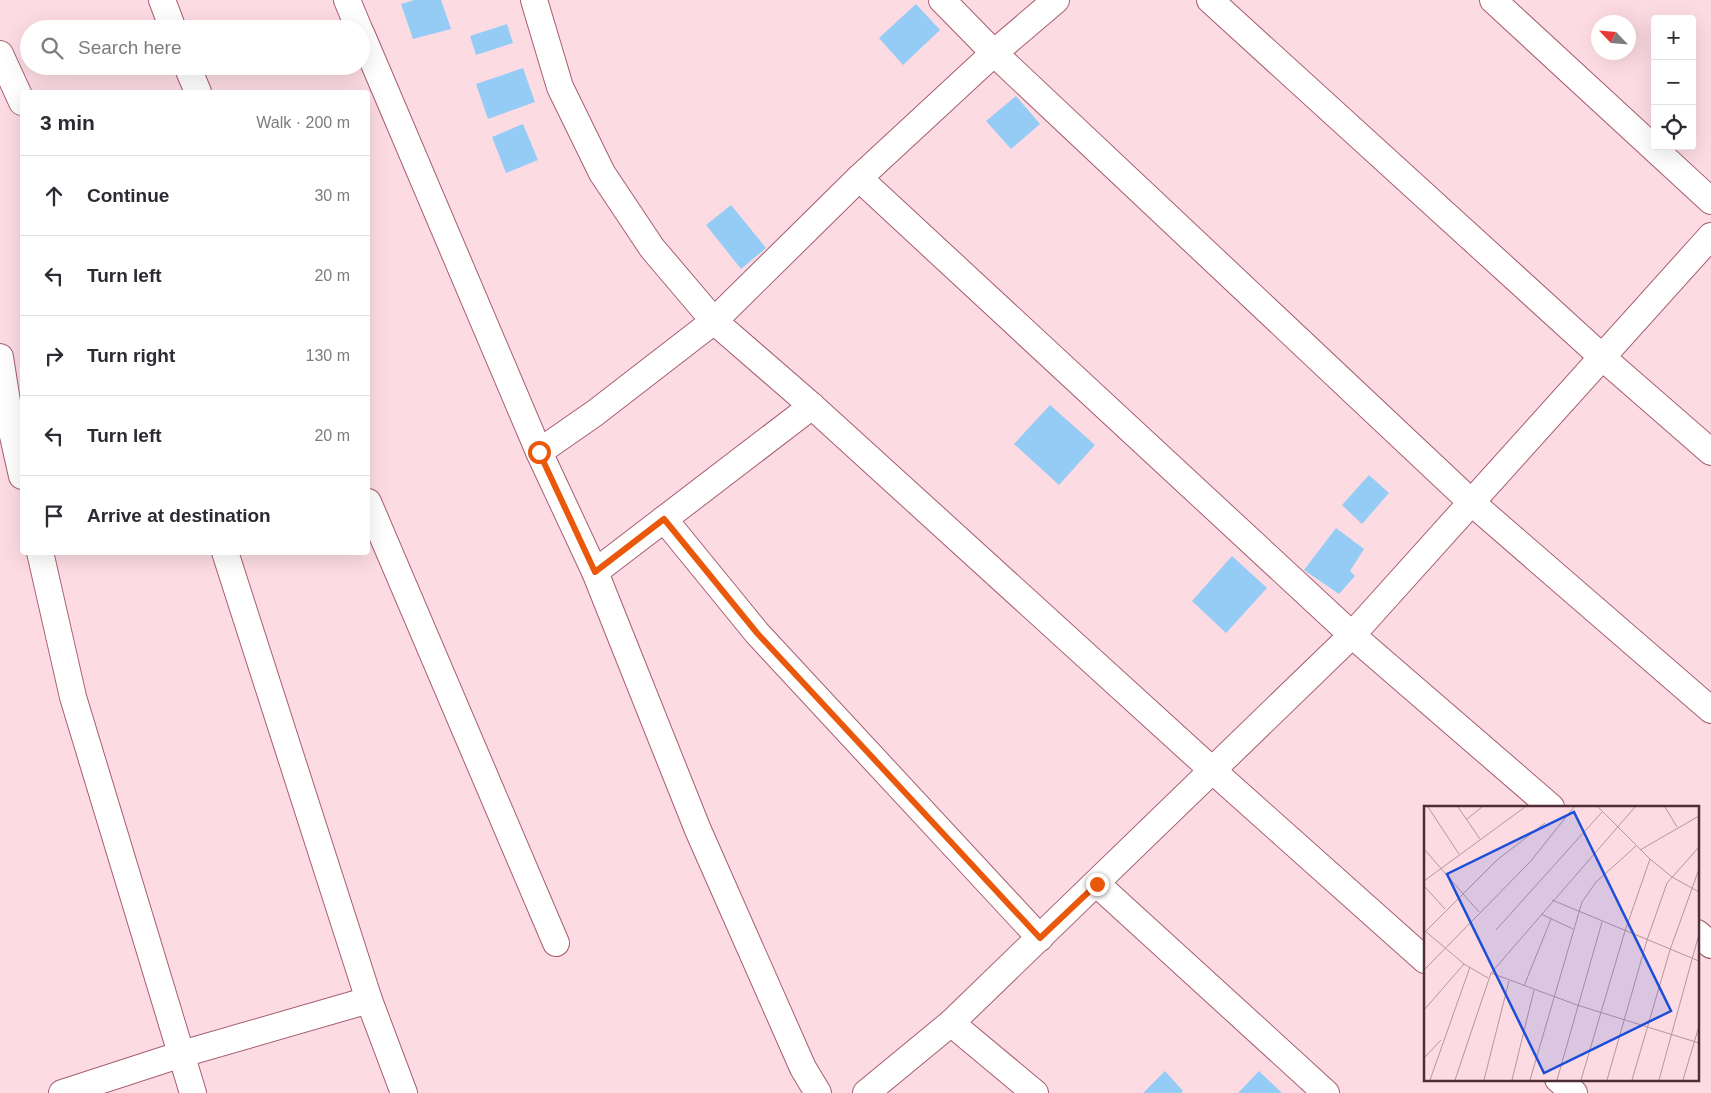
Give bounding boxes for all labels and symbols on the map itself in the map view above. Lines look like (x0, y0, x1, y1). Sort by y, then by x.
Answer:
north arrow (1591, 15, 1636, 60)
route start (528, 441, 551, 464)
inset map (1424, 806, 1698, 1080)
route end (1086, 873, 1109, 896)

